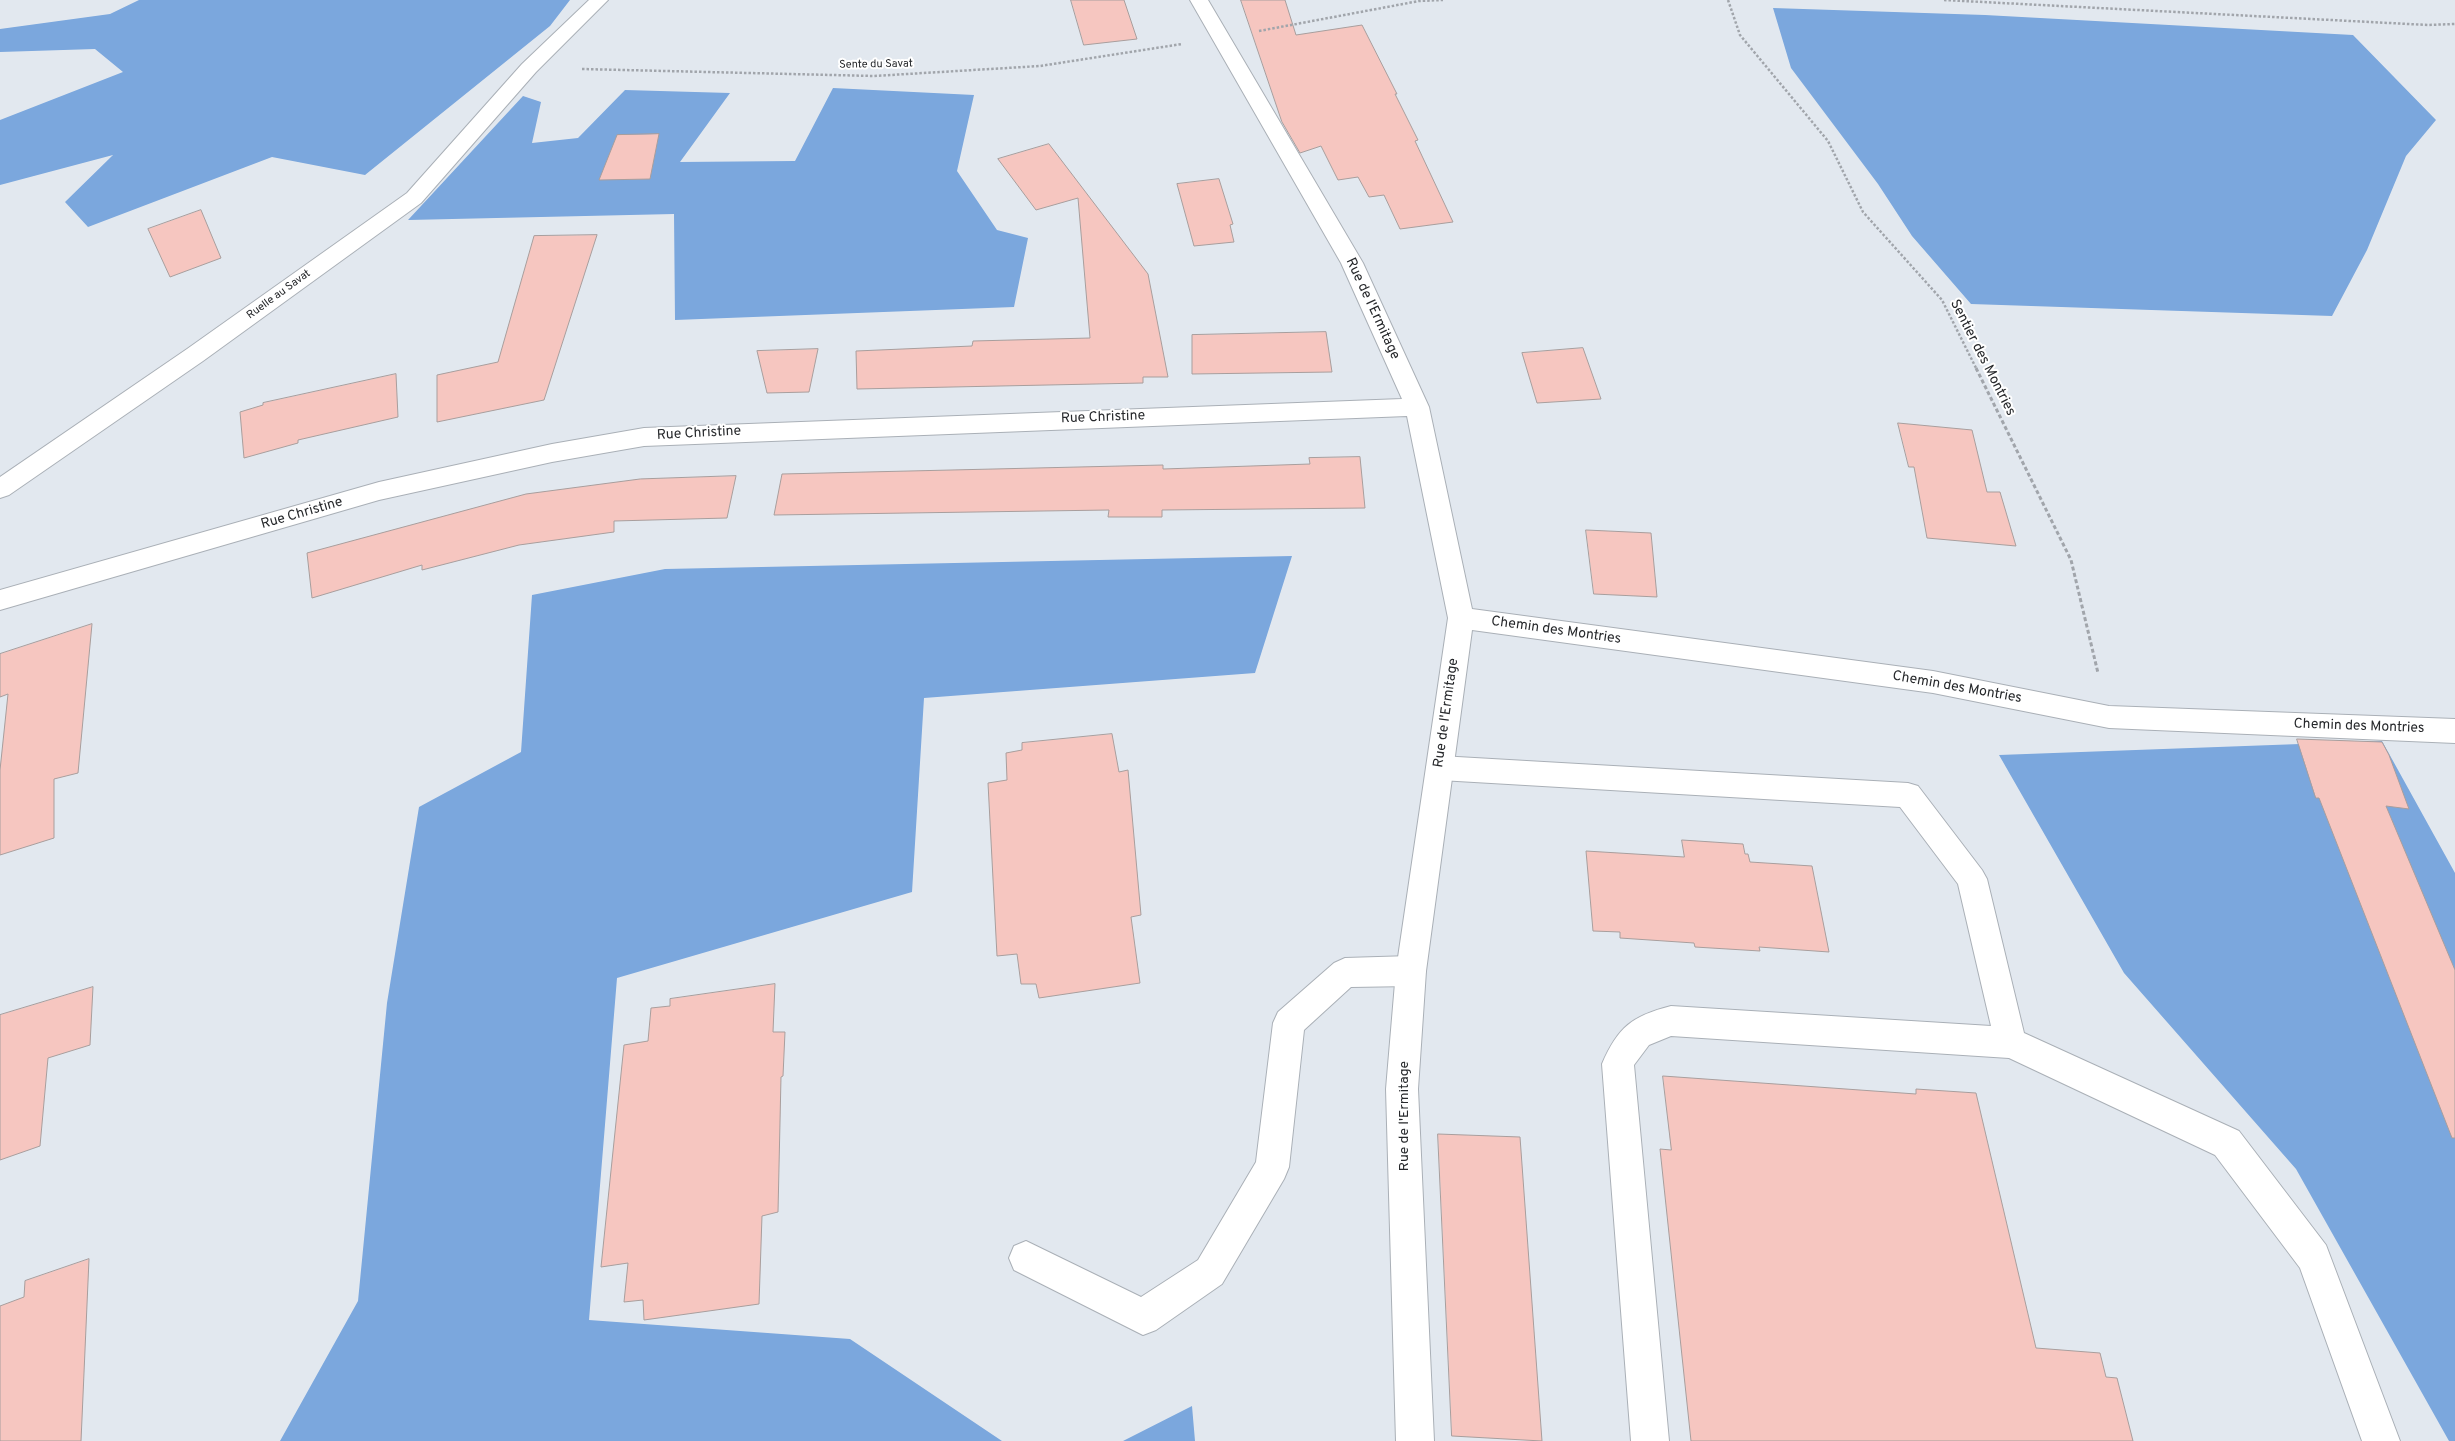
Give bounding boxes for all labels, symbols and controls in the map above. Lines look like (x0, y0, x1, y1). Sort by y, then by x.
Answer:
street label: Sente du Savat (839, 58, 913, 72)
street label: Rue de l'Ermitage (1341, 255, 1403, 363)
street label: Ruelle au Savat (245, 267, 313, 323)
street label: Sentier des Montries (1945, 297, 2019, 419)
street label: Rue Christine (1061, 408, 1145, 428)
street label: Rue Christine (656, 423, 742, 445)
street label: Rue Christine (259, 494, 345, 534)
street label: Chemin des Montries (1490, 614, 1622, 648)
street label: Rue de l'Ermitage (1431, 657, 1463, 769)
street label: Chemin des Montries (1891, 668, 2023, 708)
street label: Chemin des Montries (2293, 716, 2425, 738)
street label: Rue de l'Ermitage (1397, 1061, 1413, 1171)

